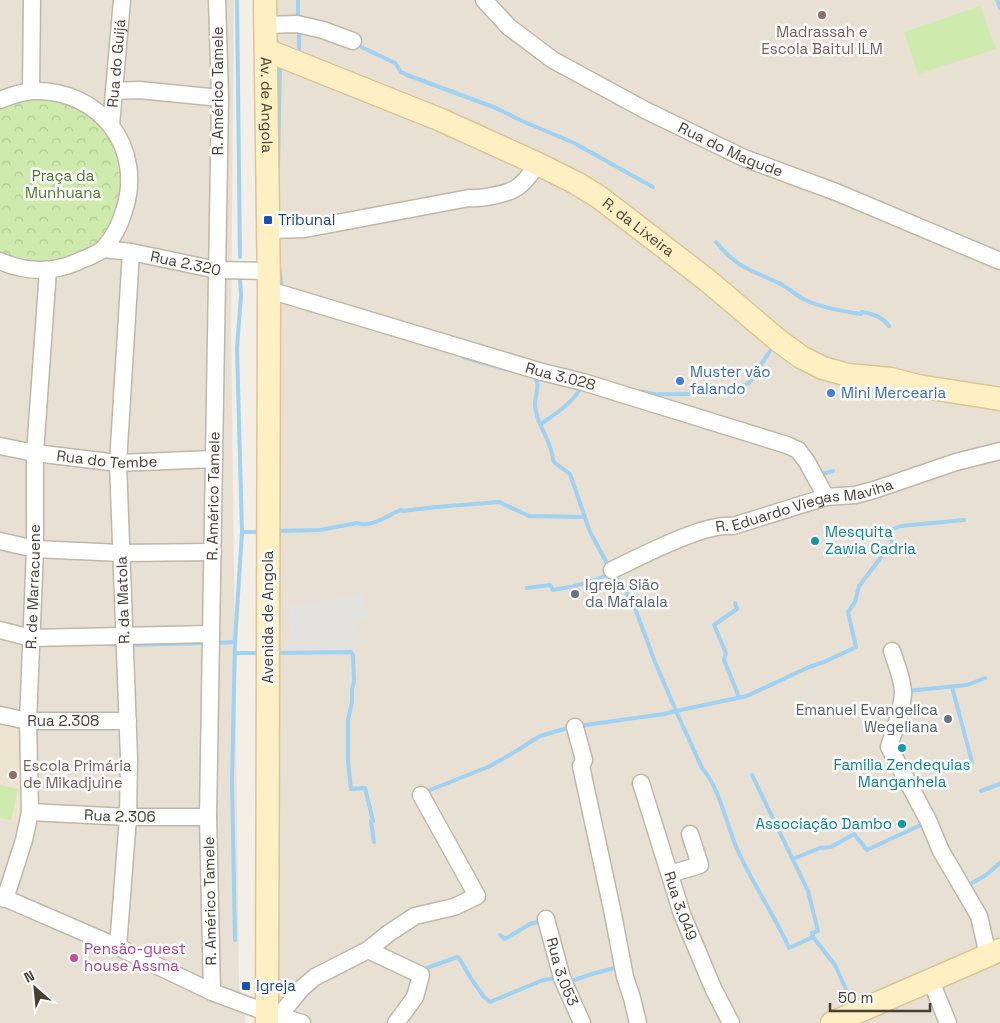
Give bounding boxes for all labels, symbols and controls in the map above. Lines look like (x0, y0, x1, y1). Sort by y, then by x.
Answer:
marker: Madrassah e Escola Baitul ILM (816, 9, 828, 21)
street label: Rua do Guijá (103, 18, 129, 108)
place label: Madrassah e Escola Baitul ILM (761, 22, 883, 58)
street label: R. Américo Tamele (208, 26, 227, 156)
street label: Av. de Angola (257, 57, 277, 153)
street label: Rua do Magude (675, 118, 786, 181)
park label: Praça da Munhuana (25, 166, 101, 202)
street label: R. da Lixeira (599, 193, 679, 261)
place label: Tribunal (278, 210, 335, 229)
marker: Tribunal (262, 214, 274, 226)
street label: Rua 2.320 (149, 246, 223, 280)
street label: Rua 3.028 (523, 358, 598, 394)
place label: Muster vão falando (690, 362, 770, 398)
marker: Muster vão falando (674, 375, 686, 387)
place label: Mini Mercearia (841, 383, 946, 402)
marker: Mini Mercearia (825, 387, 837, 399)
street label: R. Américo Tamele (202, 431, 223, 561)
street label: Rua do Tembe (55, 446, 158, 472)
street label: R. Eduardo Viegas Maviha (714, 474, 896, 536)
place label: Mesquita Zawia Cadria (825, 522, 916, 558)
street label: R. de Marracuene (21, 524, 44, 650)
marker: Mesquita Zawia Cadria (809, 535, 821, 547)
street label: Avenida de Angola (258, 550, 277, 683)
street label: R. da Matola (111, 555, 134, 644)
place label: Igreja Sião da Mafalala (585, 575, 668, 611)
marker: Igreja Sião da Mafalala (569, 588, 581, 600)
place label: Emanuel Evangelica Wegeliana (796, 700, 938, 736)
street label: Rua 2.308 (27, 711, 99, 730)
marker: Emanuel Evangelica Wegeliana (942, 713, 954, 725)
marker: Familia Zendequias Manganhela (896, 742, 908, 754)
place label: Familia Zendequias Manganhela (833, 755, 971, 791)
place label: Escola Primária de Mikadjuine (23, 756, 132, 792)
marker: Escola Primária de Mikadjuine (7, 769, 19, 781)
street label: Rua 2.306 (84, 805, 156, 826)
place label: Associação Dambo (755, 814, 892, 833)
marker: Associação Dambo (896, 818, 908, 830)
street label: R. Américo Tamele (199, 836, 220, 966)
street label: Rua 3.049 (660, 869, 702, 943)
street label: Rua 3.053 (542, 935, 583, 1009)
place label: Pensão-guest house Assma (84, 939, 186, 975)
marker: Pensão-guest house Assma (68, 952, 80, 964)
north arrow (10, 963, 60, 1013)
text: N (21, 966, 37, 987)
place label: Igreja (256, 976, 296, 995)
marker: Igreja (240, 980, 252, 992)
scale bar (830, 980, 930, 1012)
text: 50 m (838, 988, 873, 1007)

